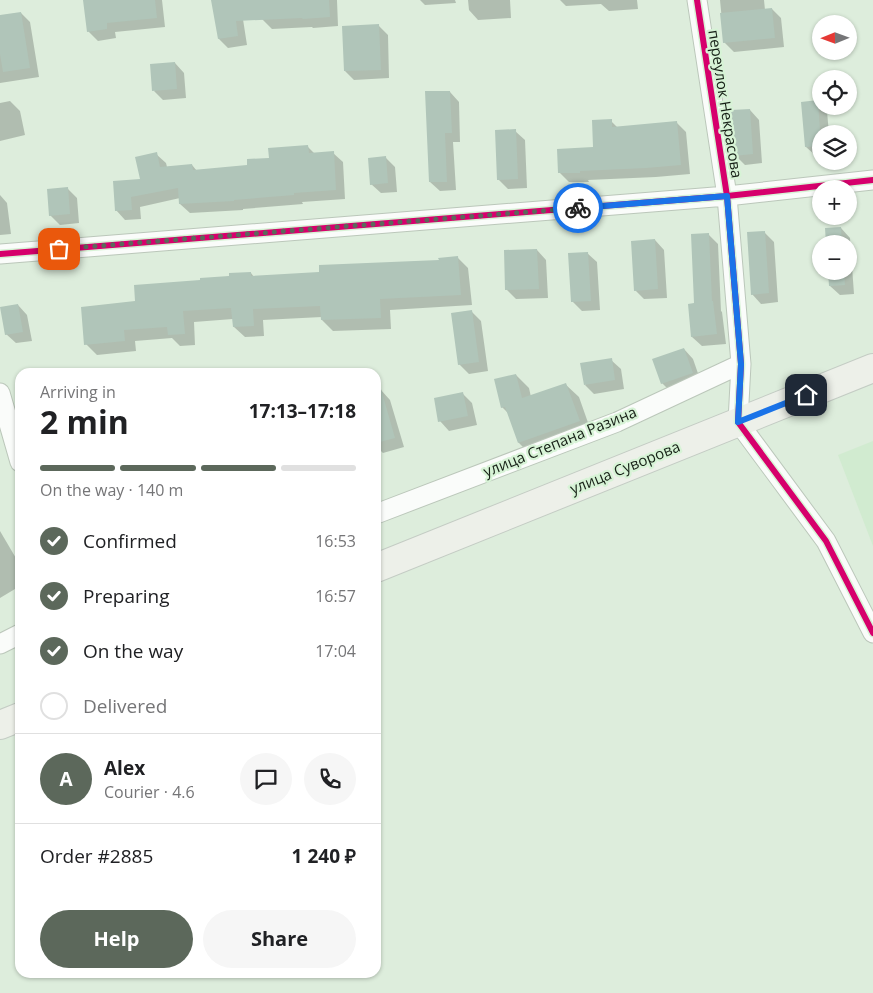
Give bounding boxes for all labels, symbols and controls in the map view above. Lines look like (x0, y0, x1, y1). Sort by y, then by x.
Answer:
north arrow (812, 15, 858, 60)
map controls (812, 15, 857, 280)
street label: переулок Некрасова (704, 28, 748, 179)
button: locate (812, 70, 857, 115)
button: layers (812, 125, 857, 170)
button: + (812, 180, 857, 225)
courier (553, 183, 603, 233)
icon: bike (564, 194, 592, 222)
pin (38, 228, 80, 270)
icon: bag (45, 235, 73, 263)
button: − (812, 235, 857, 280)
pin (785, 374, 827, 416)
text: Arriving in (40, 381, 116, 403)
icon: home (792, 381, 820, 409)
text: 17:13–17:18 (249, 398, 356, 424)
text: 2 min (40, 400, 129, 443)
street label: улица Степана Разина (480, 401, 639, 481)
street label: улица Суворова (567, 436, 683, 498)
text: On the way · 140 m (40, 479, 183, 501)
icon: check (40, 527, 68, 555)
text: Confirmed (83, 528, 177, 554)
text: 16:53 (315, 530, 356, 552)
icon: check (40, 582, 68, 610)
text: Preparing (83, 583, 170, 609)
text: 16:57 (315, 585, 356, 607)
icon: check (40, 637, 68, 665)
text: On the way (83, 638, 183, 664)
text: 17:04 (315, 640, 356, 662)
text: Delivered (83, 693, 167, 719)
button: chat (240, 753, 292, 805)
button: phone (304, 753, 356, 805)
text: Alex (104, 755, 145, 781)
text: A (59, 766, 73, 792)
text: Courier · 4.6 (104, 781, 195, 803)
text: Order #2885 (40, 843, 153, 869)
text: 1 240 ₽ (292, 843, 356, 869)
button: Help (40, 910, 193, 968)
button: Share (203, 910, 356, 968)

